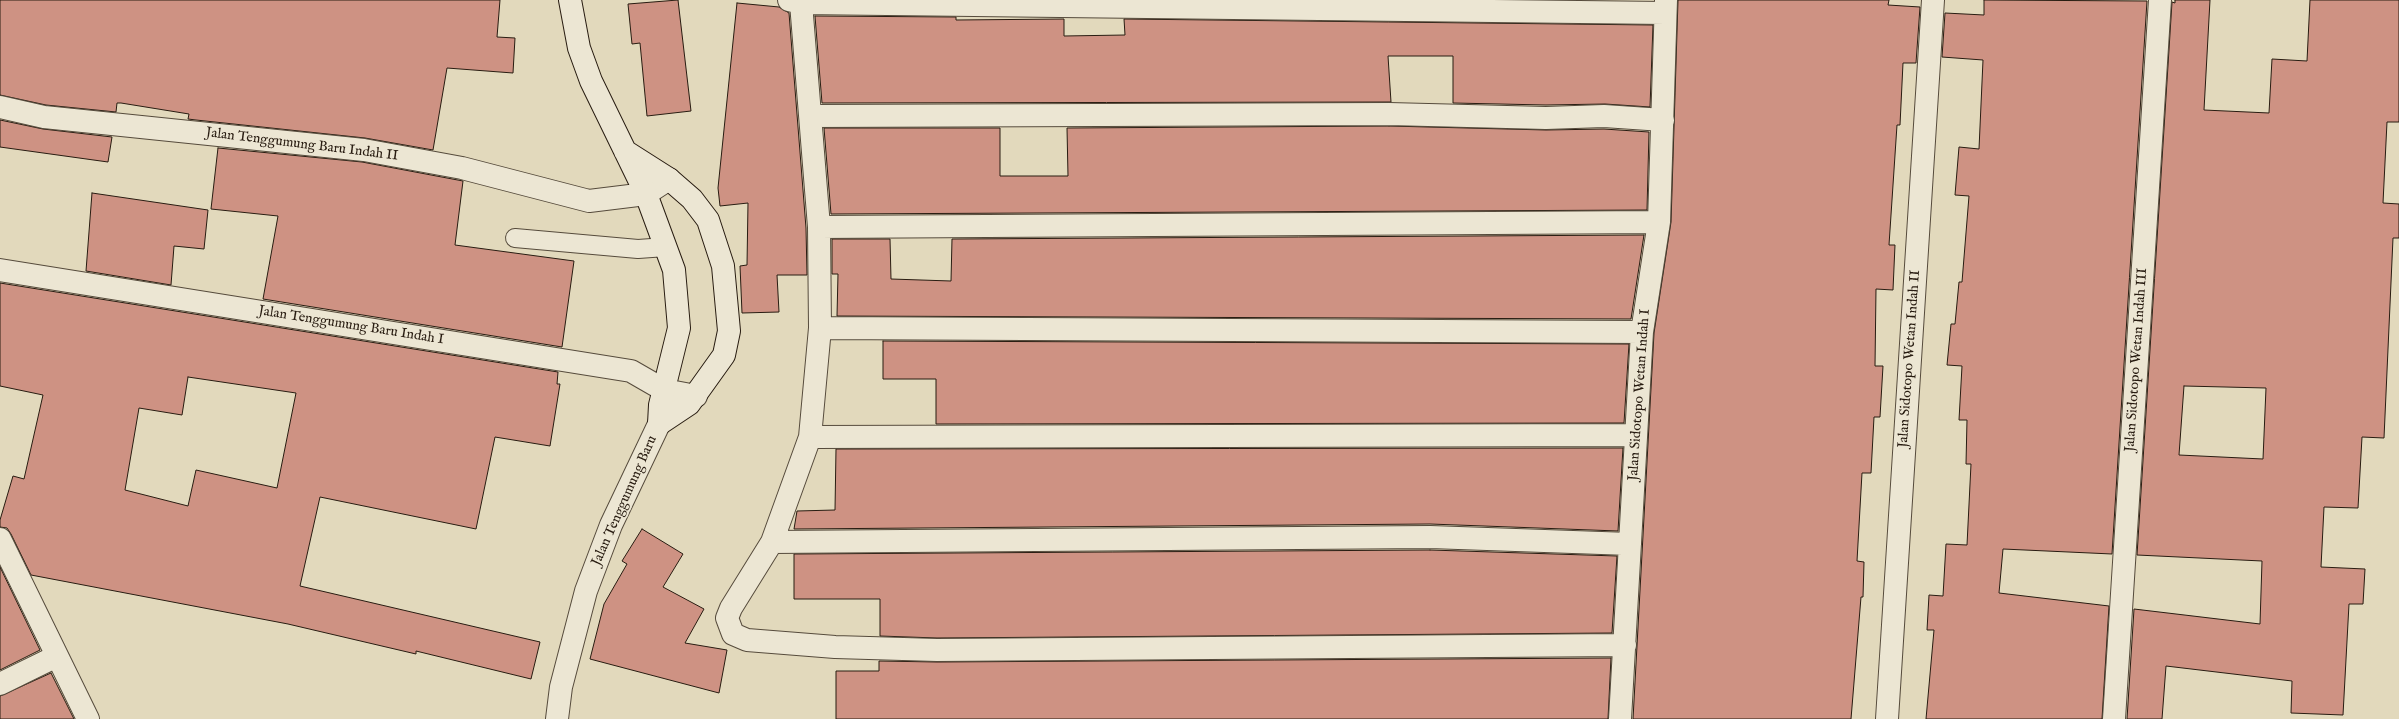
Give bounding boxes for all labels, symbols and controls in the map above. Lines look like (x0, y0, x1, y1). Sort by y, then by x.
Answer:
street label: Jalan Tenggumung Baru Indah II (205, 125, 399, 165)
street label: Jalan Sidotopo Wetan Indah III (2122, 268, 2152, 452)
street label: Jalan Sidotopo Wetan Indah II (1895, 270, 1925, 448)
street label: Jalan Tenggumung Baru Indah I (257, 303, 445, 349)
street label: Jalan Sidotopo Wetan Indah I (1626, 309, 1654, 481)
street label: Jalan Tenggumung Baru (589, 433, 661, 569)

